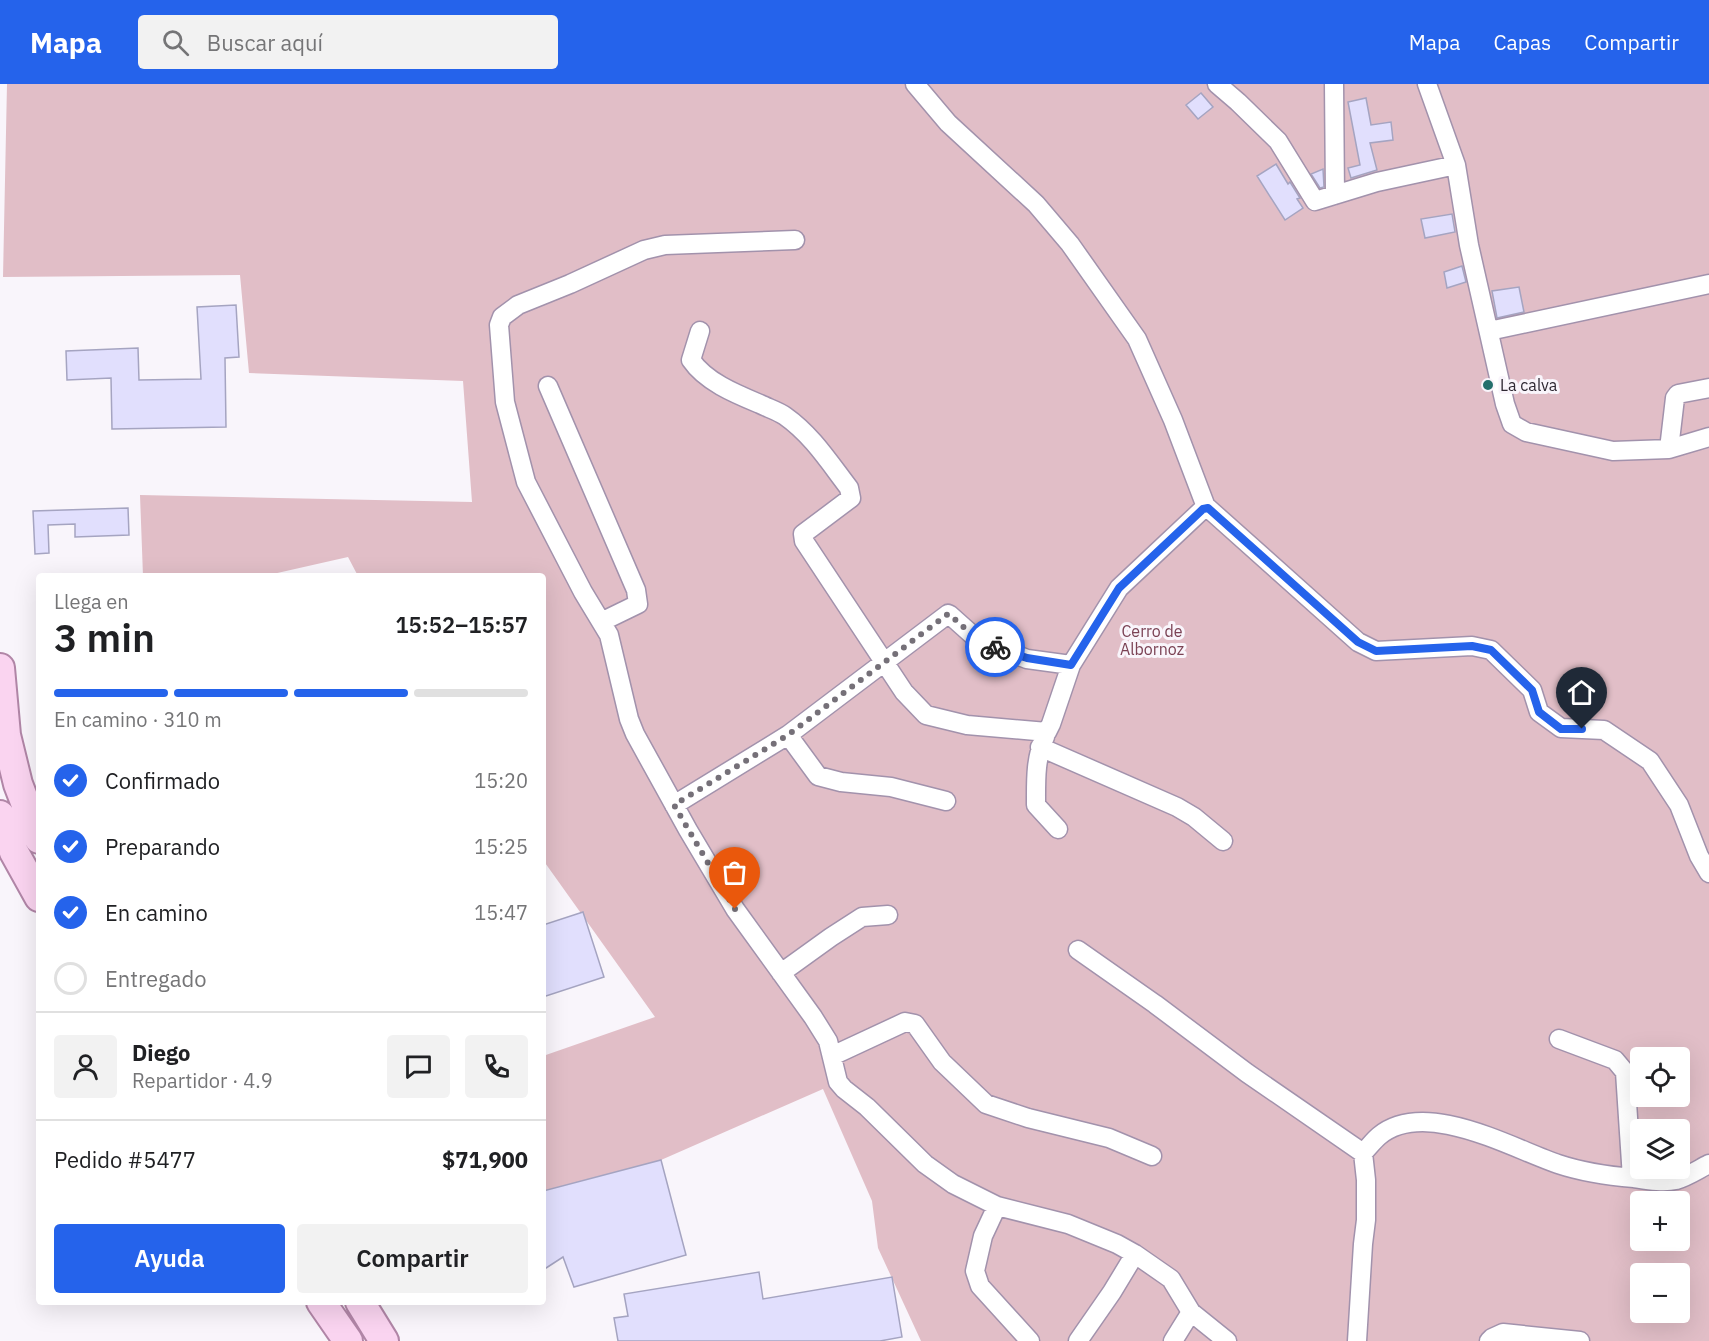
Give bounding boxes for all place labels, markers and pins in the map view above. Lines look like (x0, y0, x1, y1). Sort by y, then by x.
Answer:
place label: La calva (1500, 375, 1558, 395)
marker: La calva (1481, 378, 1495, 392)
pin (1556, 667, 1607, 729)
pin (709, 847, 760, 909)

